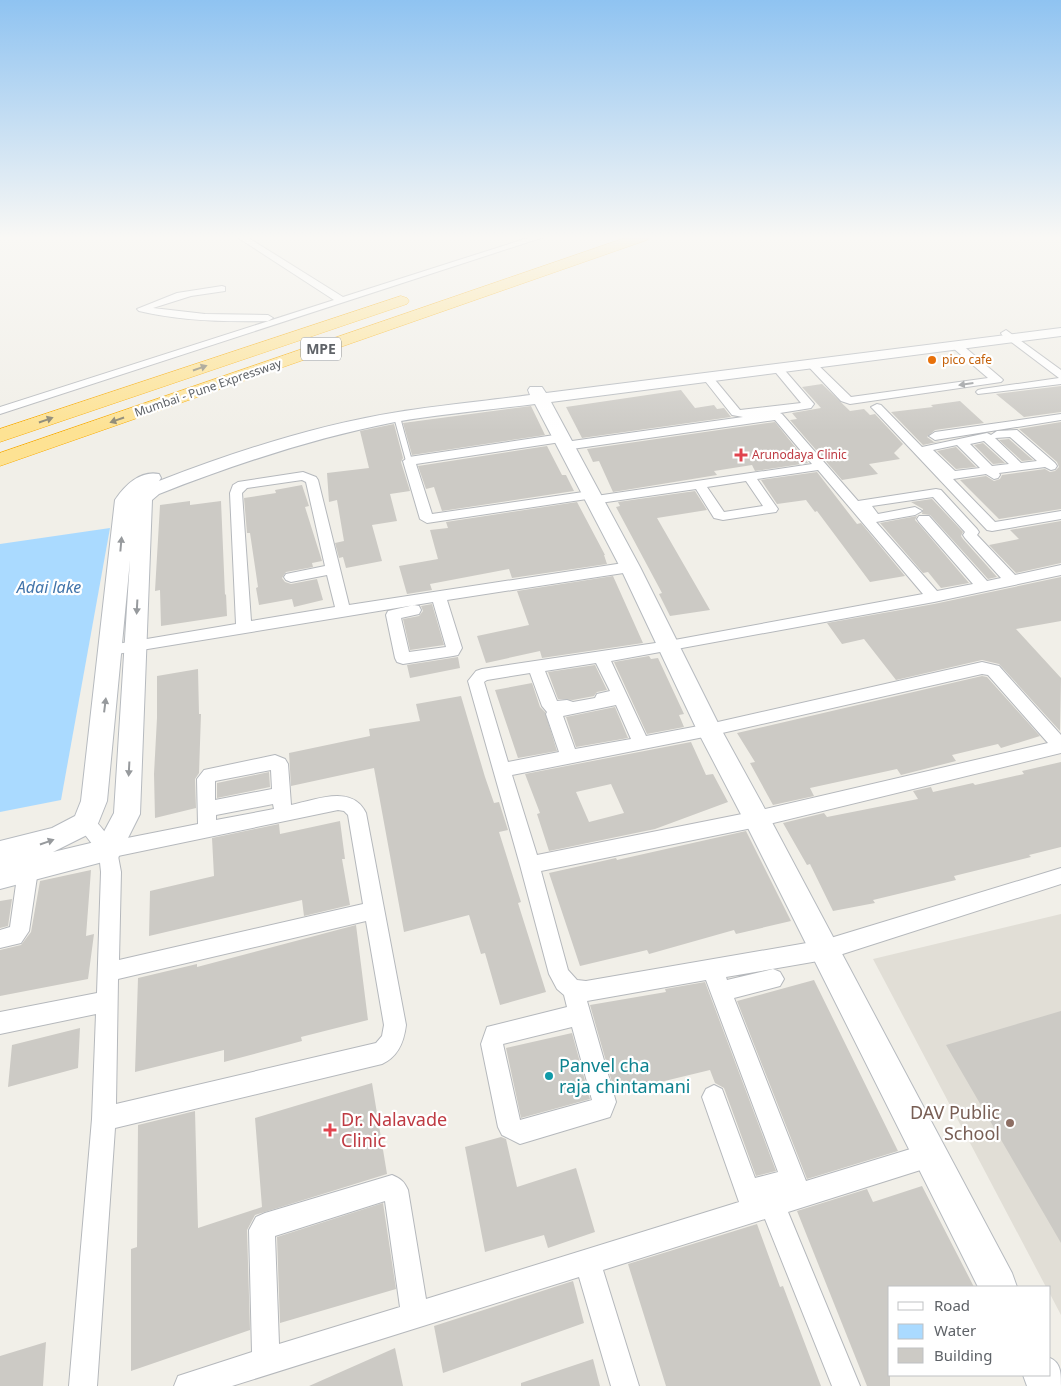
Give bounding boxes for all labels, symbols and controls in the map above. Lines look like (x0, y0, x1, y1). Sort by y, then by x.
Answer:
road number: MPE (301, 338, 341, 360)
place label: pico cafe (942, 351, 992, 368)
street label: Mumbai - Pune Expressway (132, 354, 284, 421)
marker: pico cafe (926, 354, 938, 366)
one-way arrow (193, 364, 208, 372)
one-way arrow (958, 381, 974, 389)
one-way arrow (39, 416, 54, 424)
one-way arrow (109, 417, 124, 424)
place label: Arunodaya Clinic (752, 446, 847, 463)
marker: Arunodaya Clinic (734, 448, 748, 462)
one-way arrow (117, 535, 125, 551)
water label: Adai lake (16, 576, 81, 598)
one-way arrow (133, 599, 141, 615)
one-way arrow (101, 697, 109, 713)
one-way arrow (125, 762, 133, 778)
one-way arrow (40, 838, 55, 845)
place label: Panvel cha raja chintamani (559, 1053, 690, 1098)
marker: Panvel cha raja chintamani (543, 1070, 555, 1082)
place label: DAV Public School (910, 1100, 1000, 1145)
place label: Dr. Nalavade Clinic (341, 1107, 447, 1152)
marker: DAV Public School (1004, 1117, 1016, 1129)
marker: Dr. Nalavade Clinic (323, 1123, 337, 1137)
legend (888, 1286, 1051, 1376)
text: Road (934, 1295, 970, 1315)
text: Water (934, 1320, 976, 1340)
text: Building (934, 1345, 992, 1365)

